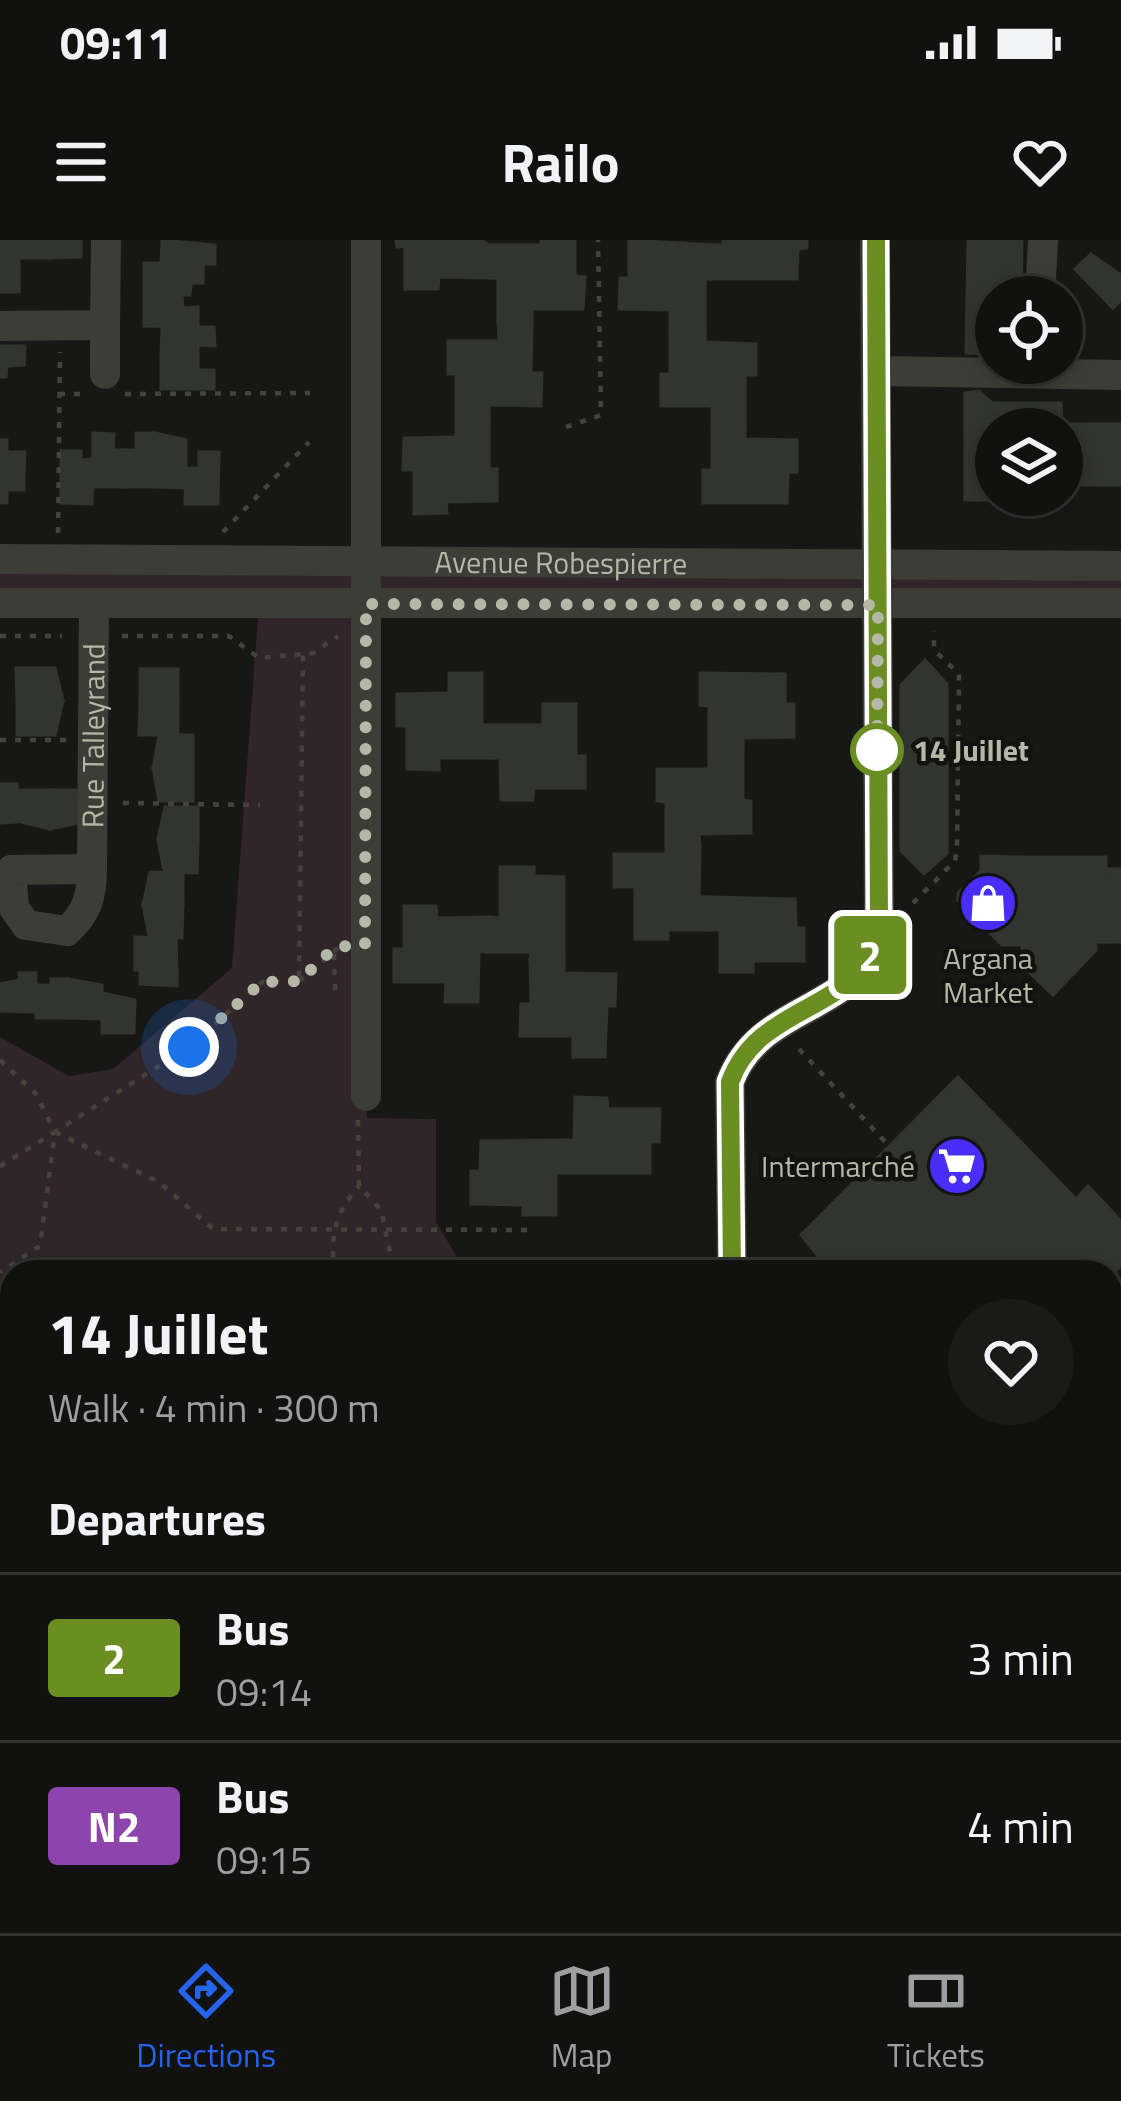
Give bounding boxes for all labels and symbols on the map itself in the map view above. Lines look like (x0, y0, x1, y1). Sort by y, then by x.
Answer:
street label: Avenue Robespierre (435, 539, 687, 586)
street label: Rue Talleyrand (69, 643, 117, 828)
marker: 14 Juillet (852, 725, 902, 775)
place label: 14 Juillet (913, 727, 1029, 773)
shop icon: Argana Market (957, 872, 1019, 934)
line badge: 2 (831, 916, 909, 994)
place label: Argana Market (943, 935, 1034, 1015)
your location (159, 1017, 219, 1077)
supermarket icon: Intermarché (926, 1135, 988, 1197)
place label: Intermarché (761, 1143, 915, 1189)

